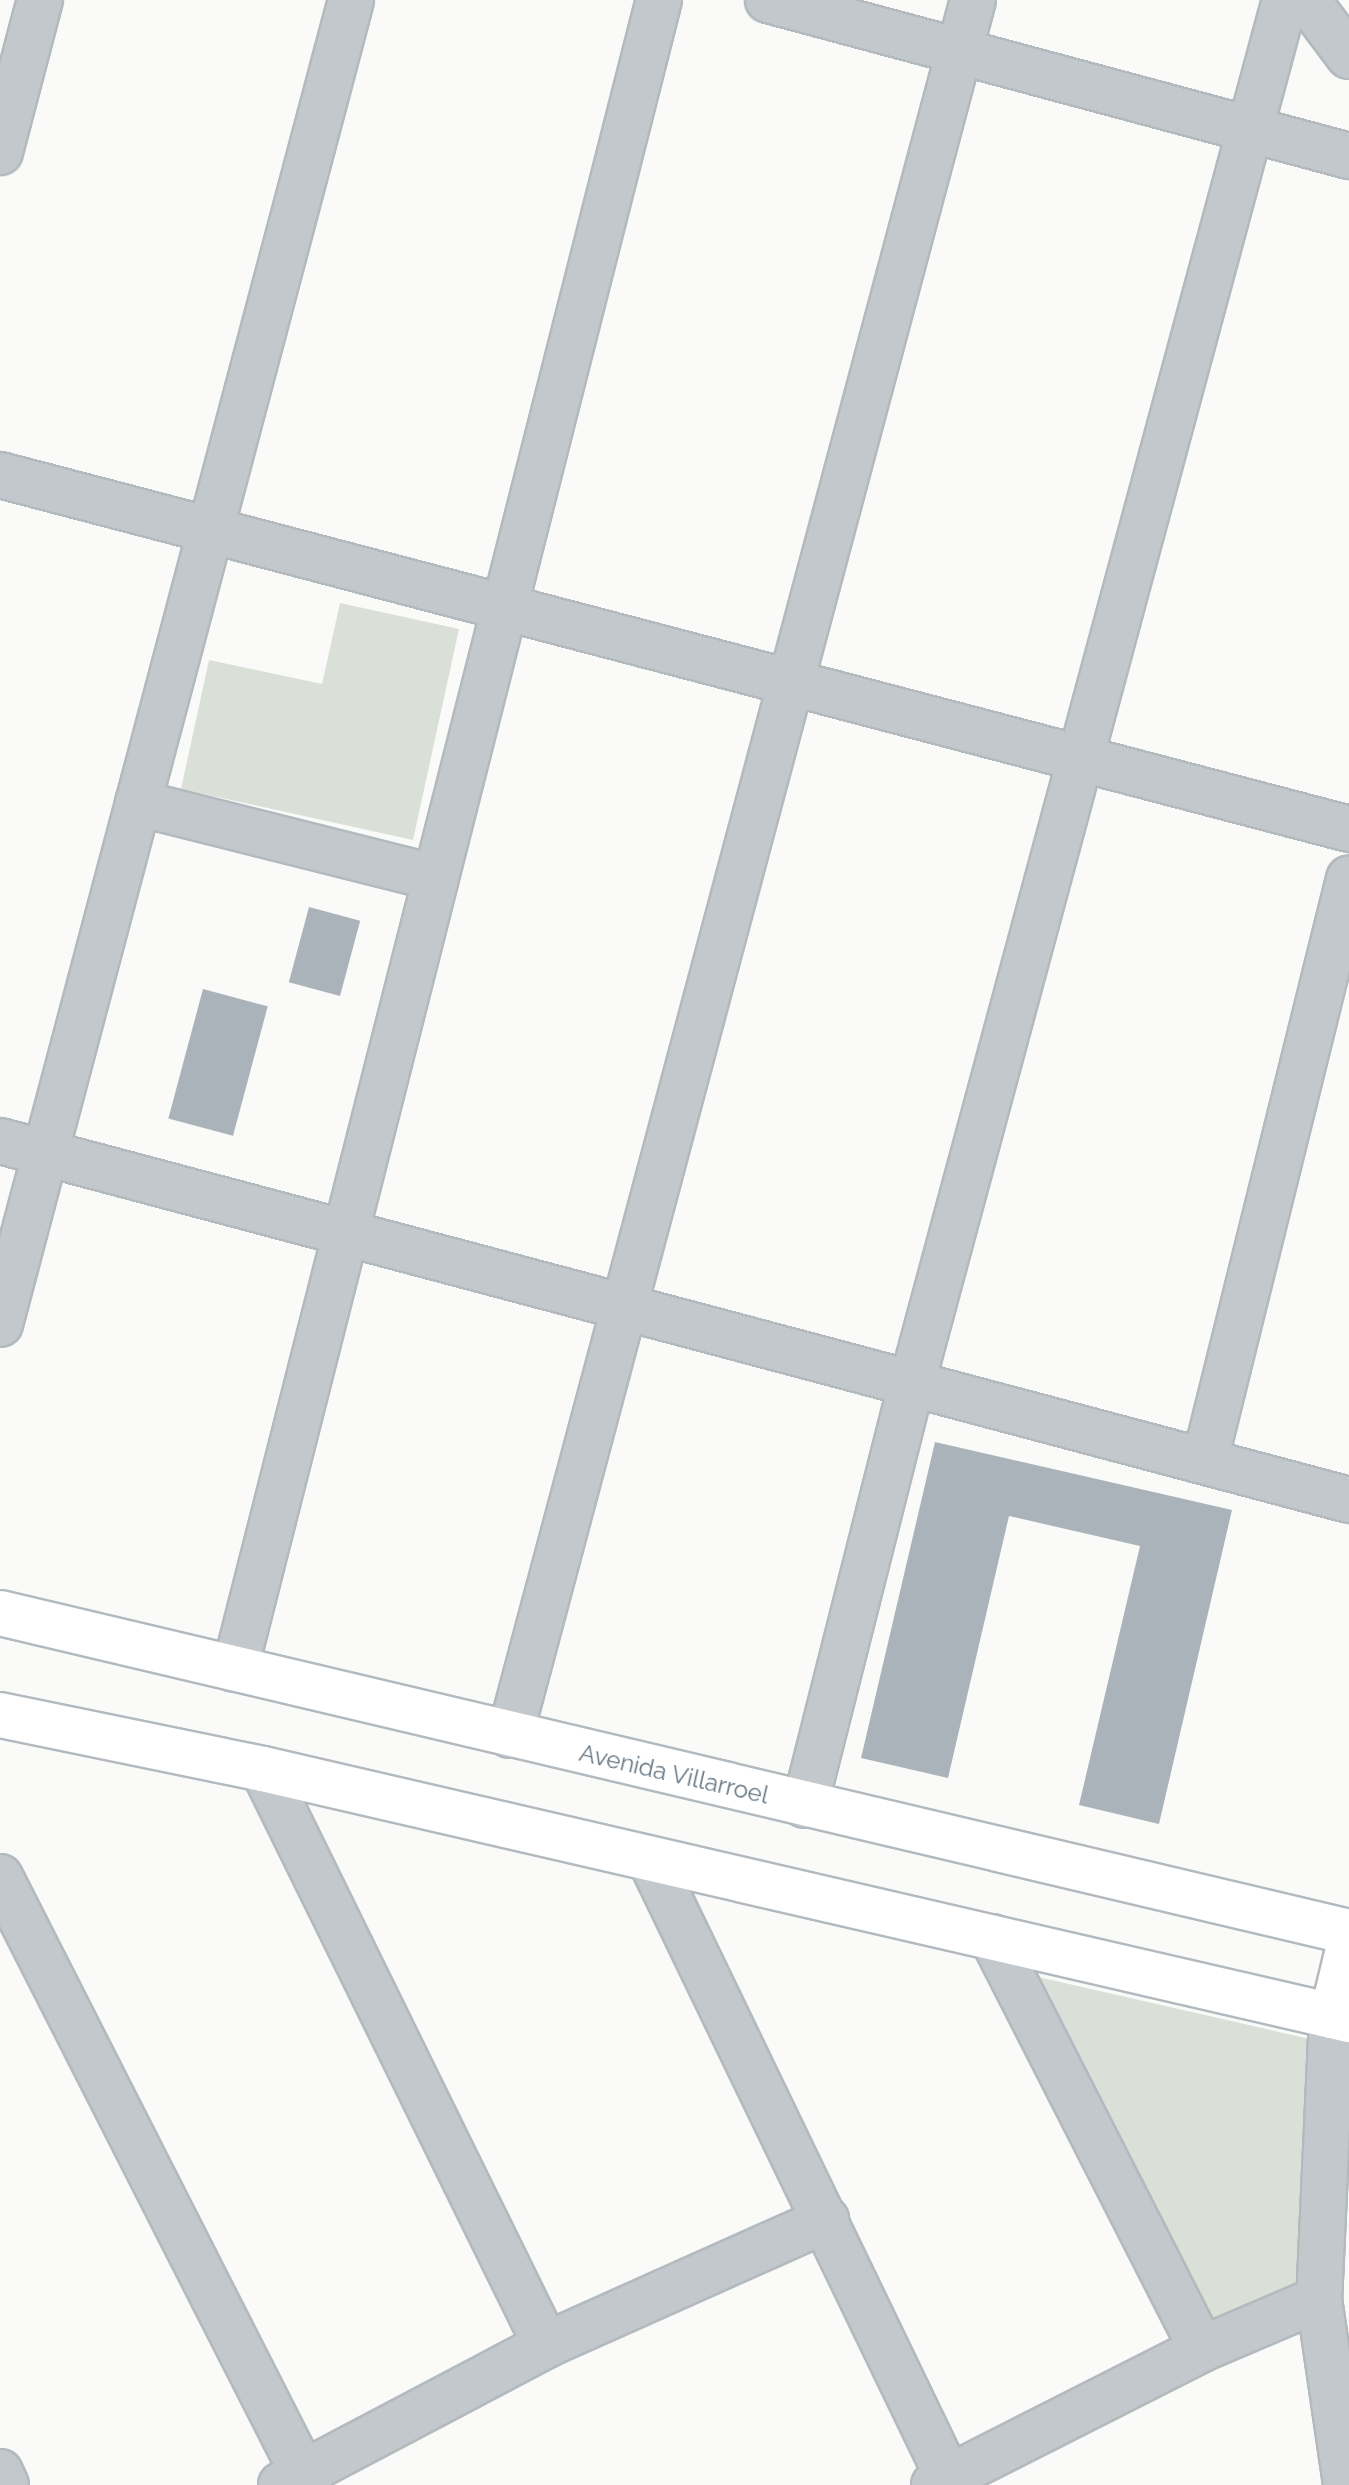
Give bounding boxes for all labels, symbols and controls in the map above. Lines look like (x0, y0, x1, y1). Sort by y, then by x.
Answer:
street label: Avenida Villarroel (576, 1738, 772, 1810)

